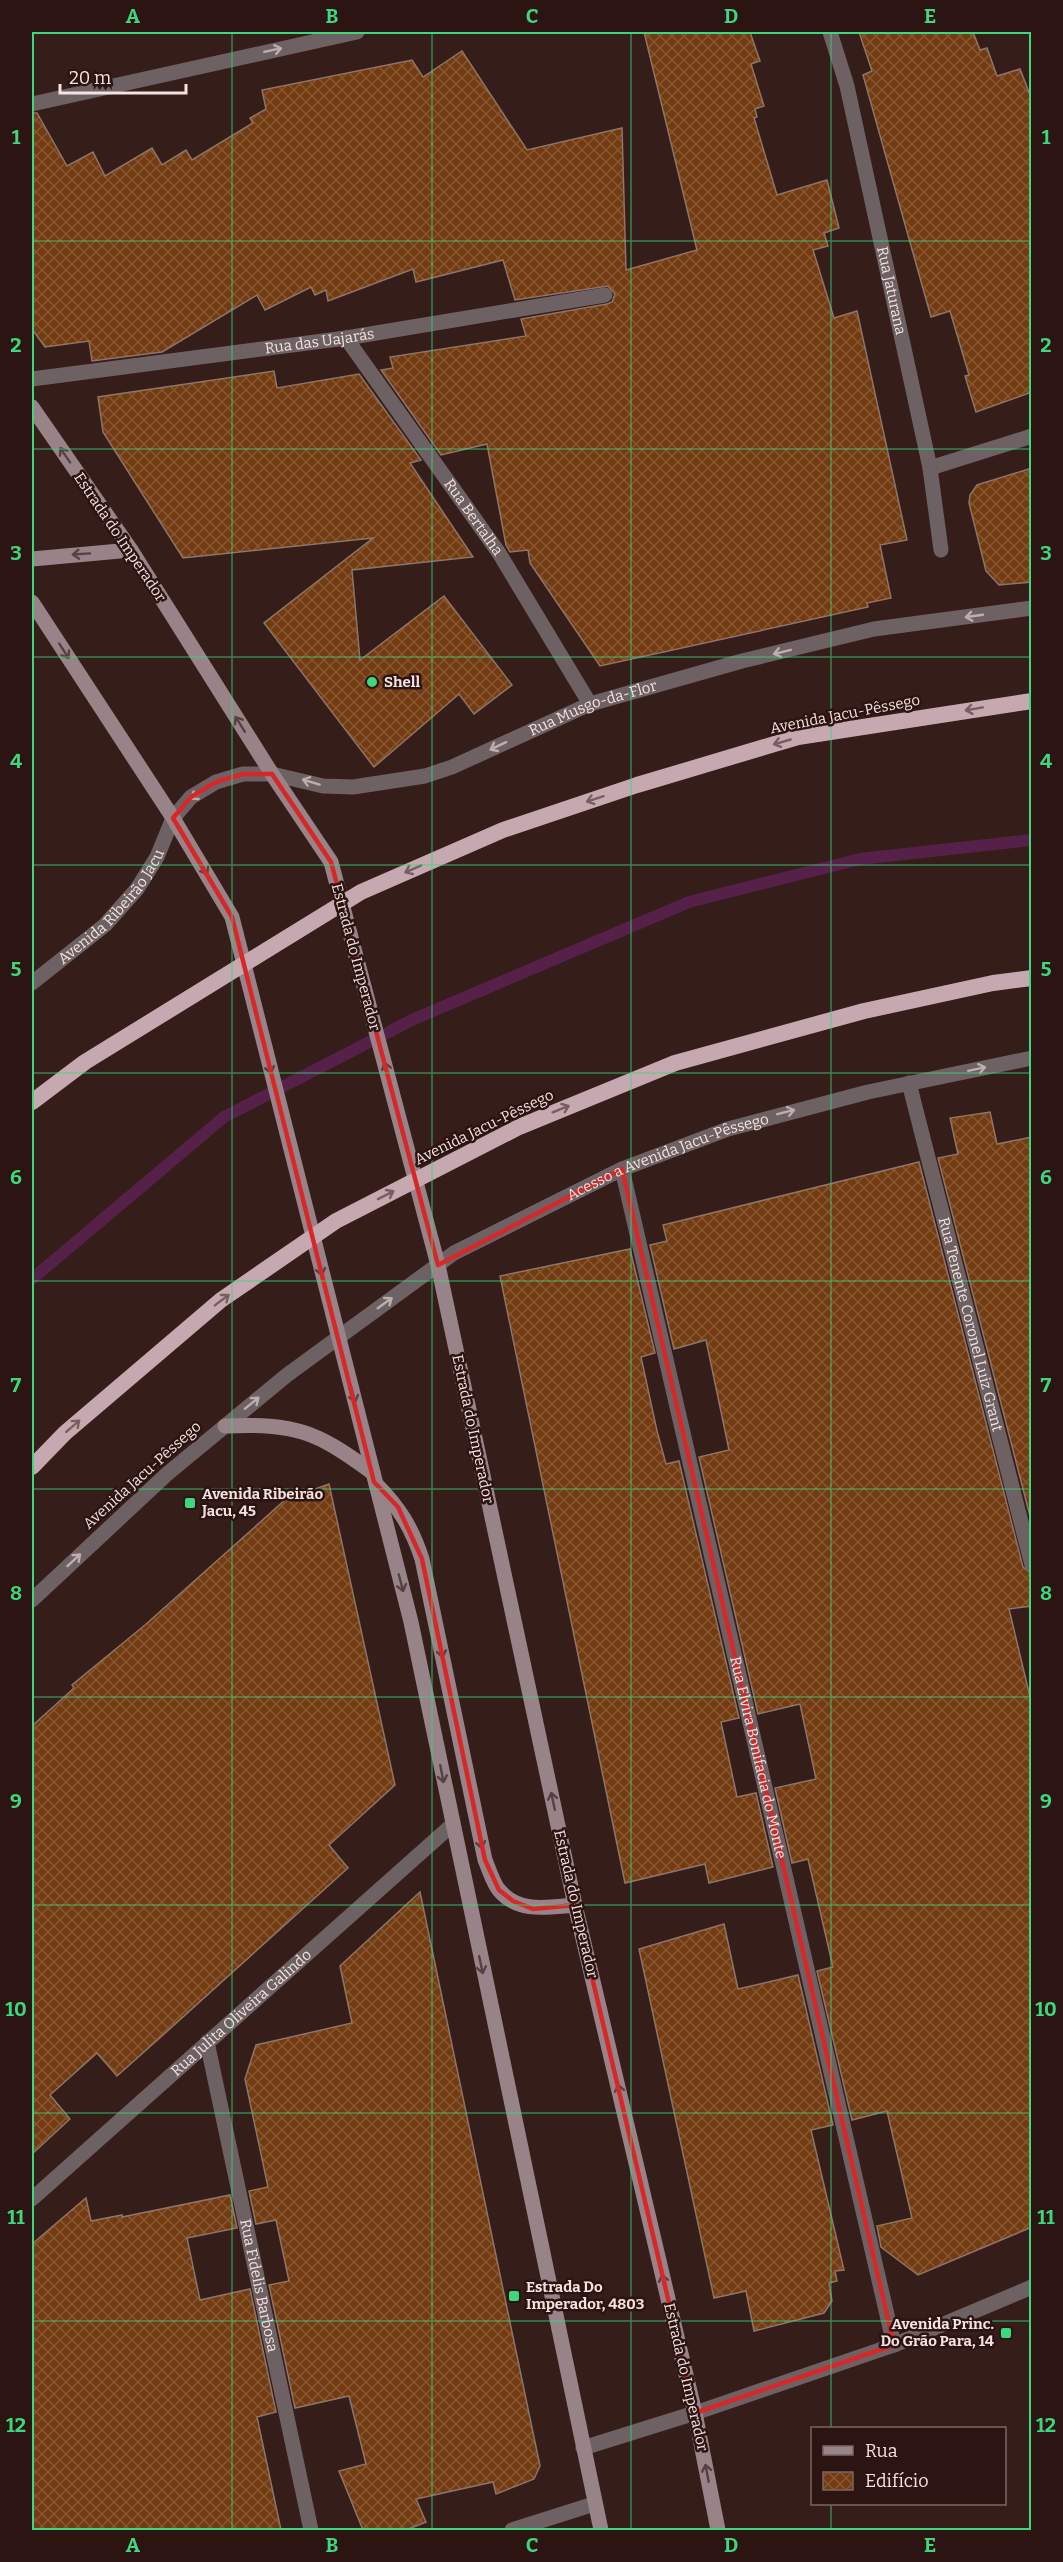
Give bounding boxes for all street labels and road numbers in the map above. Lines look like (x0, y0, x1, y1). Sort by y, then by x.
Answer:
street label: Rua Jaturana (873, 245, 910, 336)
street label: Rua das Uajarás (264, 324, 376, 358)
street label: Estrada do Imperador (70, 469, 170, 605)
street label: Rua Bertalha (440, 475, 507, 559)
street label: Rua Musgo-da-Flor (526, 676, 659, 740)
street label: Avenida Jacu-Pêssego (769, 691, 921, 737)
street label: Avenida Ribeirão Jacu (54, 847, 168, 968)
street label: Estrada do Imperador (328, 881, 384, 1033)
street label: Avenida Jacu-Pêssego (412, 1086, 556, 1168)
street label: Acesso a Avenida Jacu-Pêssego (564, 1110, 771, 1204)
street label: Rua Tenente Coronel Luiz Grant (935, 1215, 1007, 1434)
street label: Estrada do Imperador (448, 1353, 498, 1505)
street label: Avenida Jacu-Pêssego (79, 1417, 205, 1533)
street label: Rua Elvira Bonifacia do Monte (726, 1655, 790, 1860)
street label: Estrada do Imperador (550, 1828, 602, 1980)
street label: Rua Julita Oliveira Galindo (167, 1946, 315, 2080)
street label: Rua Fidelis Barbosa (236, 2217, 282, 2354)
street label: Estrada do Imperador (660, 2301, 712, 2453)

